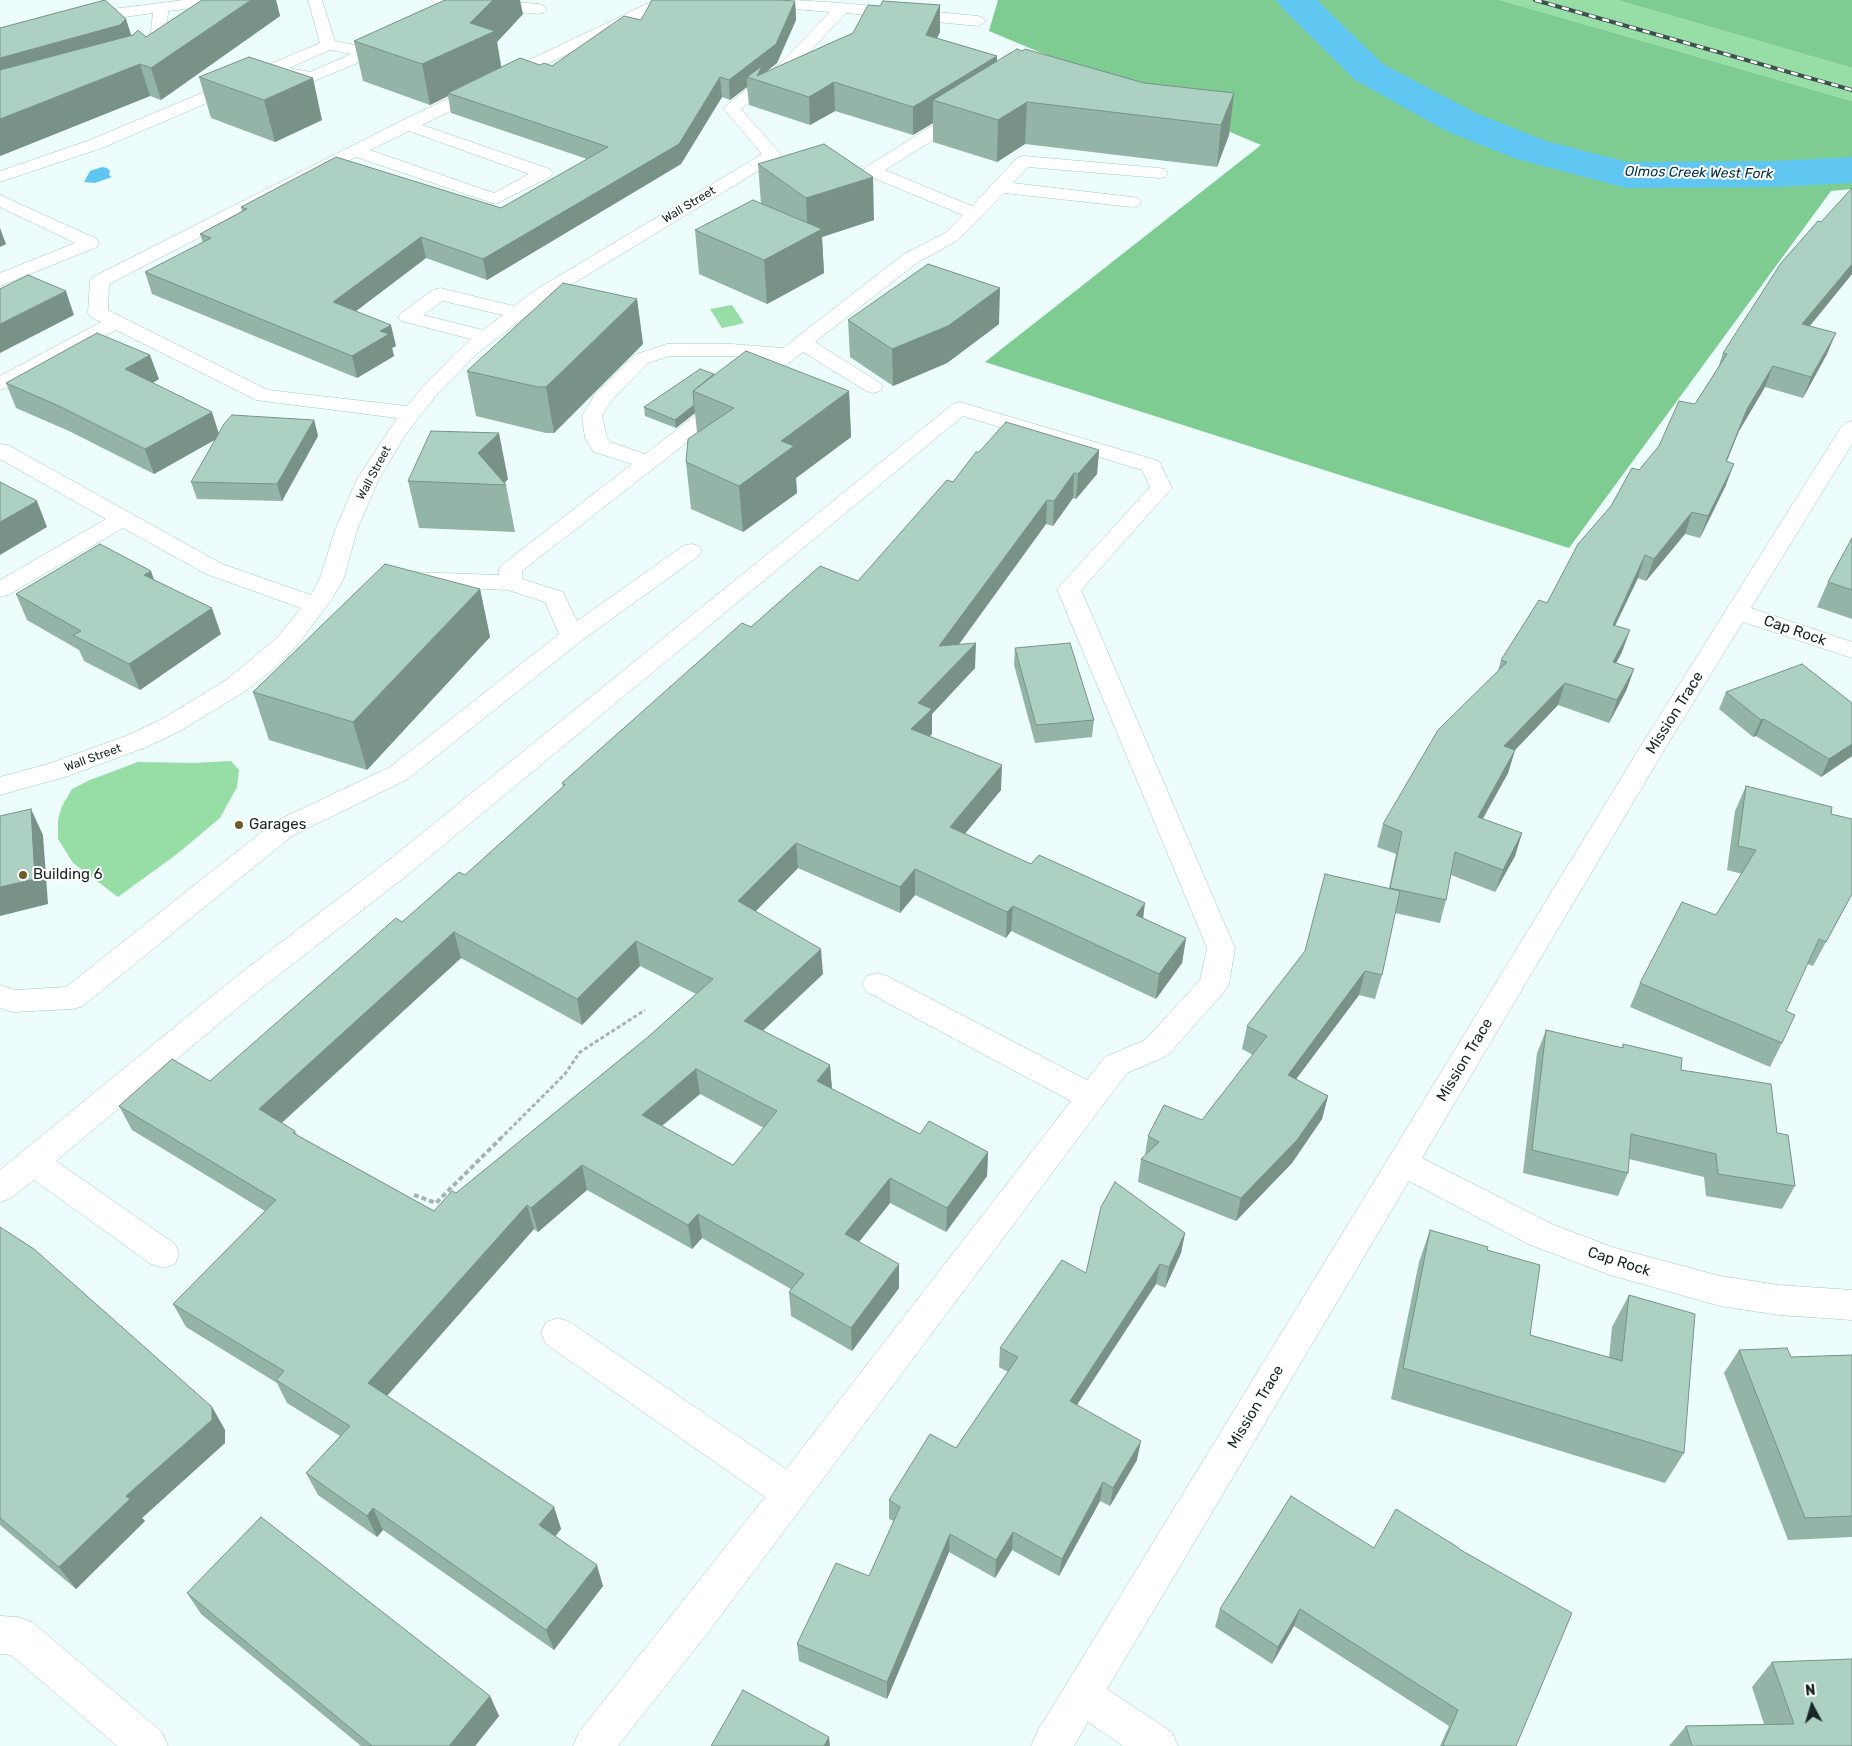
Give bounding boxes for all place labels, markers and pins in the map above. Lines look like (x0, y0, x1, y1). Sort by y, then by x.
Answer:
place label: Garages (249, 816, 306, 834)
marker: Garages (233, 819, 245, 831)
place label: Building 6 (33, 866, 103, 884)
marker: Building 6 (17, 869, 29, 881)

